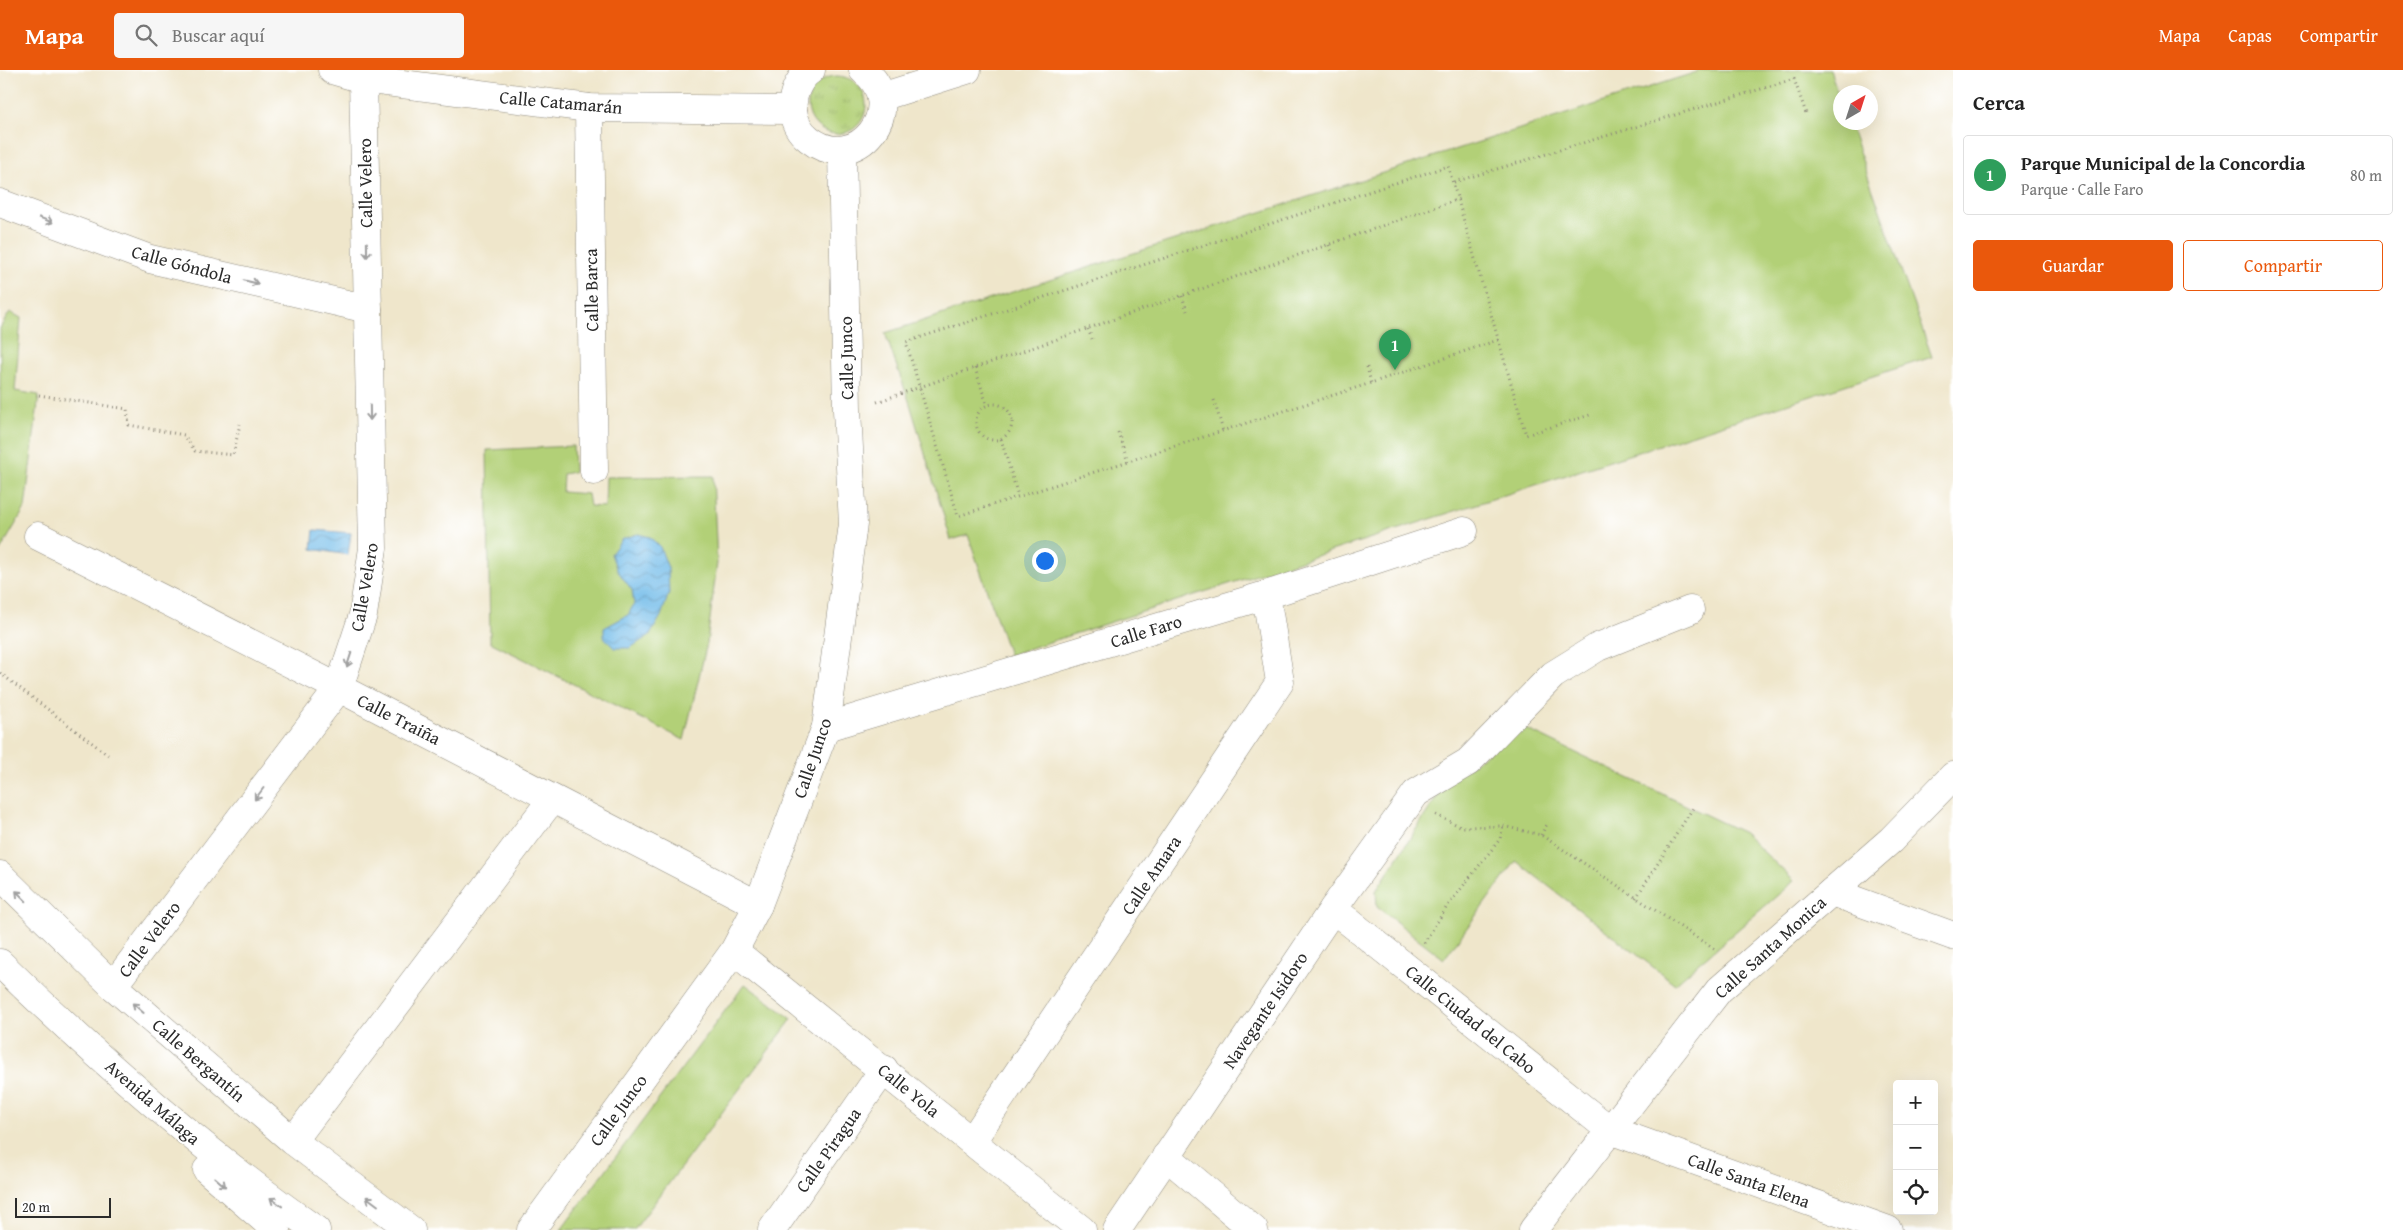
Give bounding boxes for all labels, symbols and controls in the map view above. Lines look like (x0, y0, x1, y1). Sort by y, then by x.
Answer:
search box (114, 13, 464, 58)
text: Mapa (25, 18, 84, 53)
icon: search (132, 21, 160, 49)
text: Buscar aquí (172, 21, 265, 49)
text: Mapa (2159, 22, 2200, 49)
text: Capas (2228, 22, 2272, 49)
text: Compartir (2300, 22, 2378, 49)
street label: Calle Catamarán (498, 83, 624, 121)
north arrow (1833, 85, 1878, 130)
text: Cerca (1973, 87, 2025, 118)
street label: Calle Velero (351, 138, 379, 228)
text: Parque Municipal de la Concordia (2021, 149, 2305, 177)
text: 1 (1986, 163, 1994, 187)
text: 80 m (2350, 163, 2382, 187)
text: Parque · Calle Faro (2021, 177, 2143, 201)
one-way arrow (37, 216, 53, 225)
street label: Calle Góndola (129, 238, 236, 291)
button: Guardar (1973, 240, 2173, 291)
button: Compartir (2183, 240, 2383, 291)
one-way arrow (362, 242, 372, 258)
street label: Calle Barca (577, 248, 605, 332)
one-way arrow (242, 278, 258, 287)
street label: Calle Junco (832, 316, 860, 400)
pin: 1 (1379, 329, 1411, 370)
one-way arrow (366, 405, 375, 421)
street label: Calle Velero (343, 540, 385, 634)
your location (1032, 548, 1058, 574)
street label: Calle Faro (1107, 607, 1185, 655)
one-way arrow (343, 651, 353, 667)
street label: Calle Traiña (353, 686, 446, 752)
street label: Calle Junco (786, 714, 838, 802)
one-way arrow (254, 787, 264, 801)
street label: Calle Amara (1114, 829, 1188, 920)
street label: Calle Santa Monica (1708, 889, 1832, 1005)
one-way arrow (15, 890, 27, 902)
street label: Calle Velero (111, 895, 187, 983)
street label: Navegante Isidoro (1216, 946, 1314, 1074)
street label: Calle Ciudad del Cabo (1400, 958, 1542, 1080)
one-way arrow (132, 1002, 145, 1014)
street label: Calle Bergantín (146, 1012, 252, 1108)
street label: Avenida Málaga (99, 1053, 207, 1151)
street label: Calle Yola (872, 1056, 946, 1124)
street label: Calle Junco (583, 1068, 653, 1152)
map controls (1893, 1080, 1938, 1215)
button: + (1893, 1080, 1938, 1125)
street label: Calle Piragua (789, 1102, 868, 1198)
button: − (1893, 1125, 1938, 1170)
street label: Calle Santa Elena (1684, 1145, 1814, 1215)
button: locate (1893, 1170, 1938, 1215)
one-way arrow (213, 1176, 226, 1187)
scale bar (15, 1195, 111, 1218)
one-way arrow (366, 1195, 379, 1206)
text: 20 m (22, 1197, 50, 1217)
one-way arrow (269, 1197, 283, 1207)

